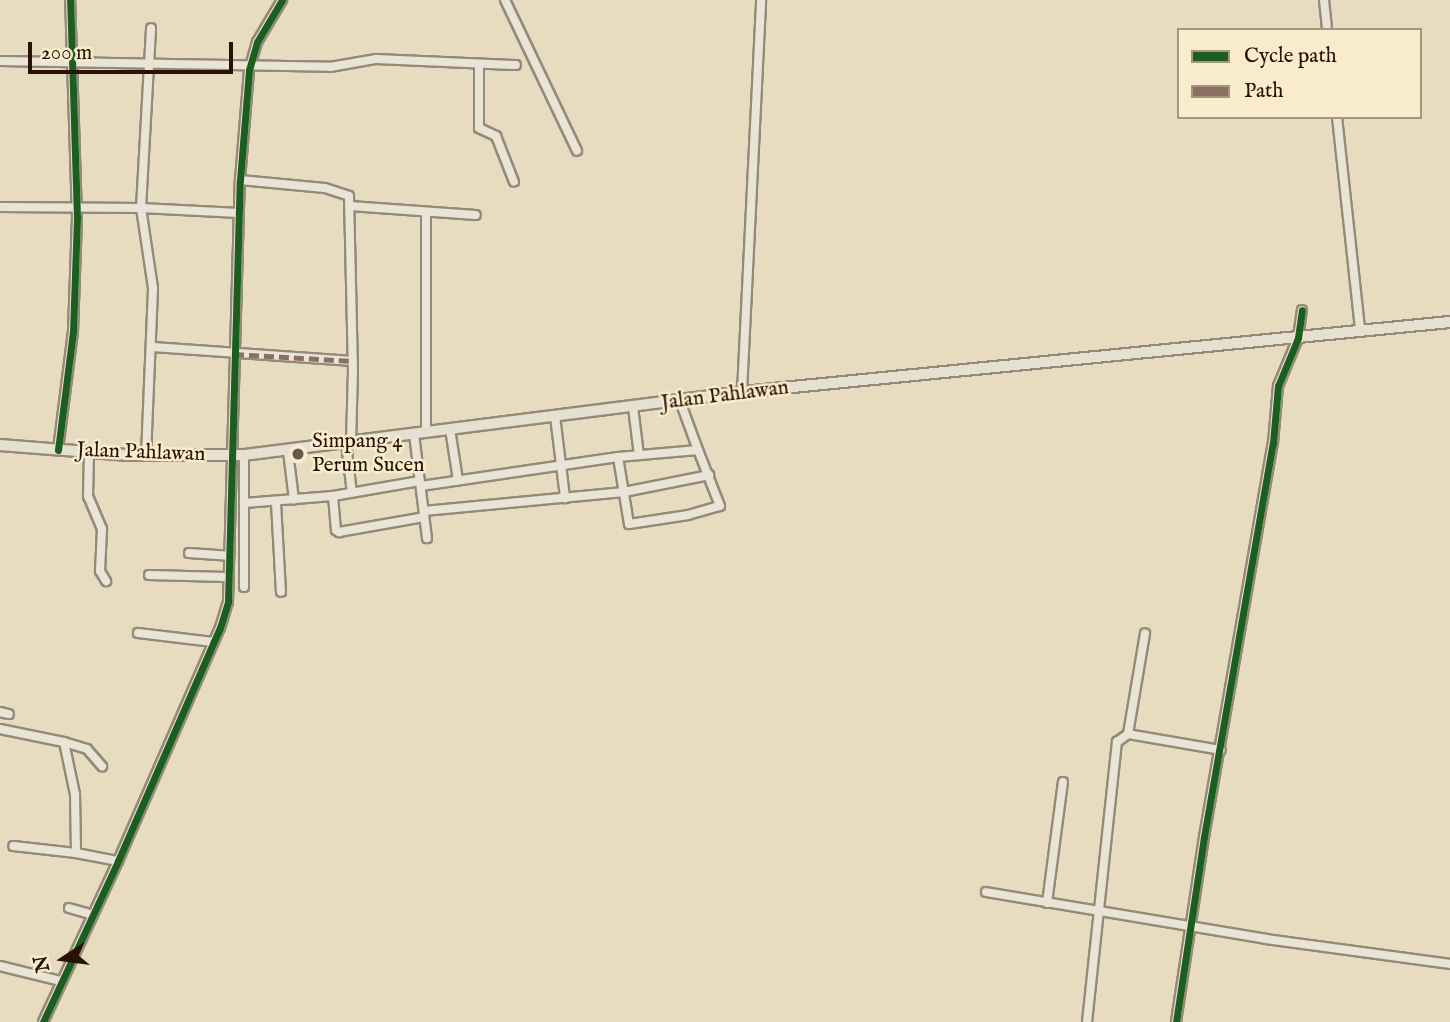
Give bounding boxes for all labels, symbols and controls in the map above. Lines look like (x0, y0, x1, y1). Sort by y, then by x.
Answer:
scale bar (32, 28, 236, 72)
legend (1177, 28, 1422, 119)
text: 200 m (41, 40, 92, 67)
text: Cycle path (1244, 43, 1337, 70)
text: Path (1244, 78, 1283, 105)
street label: Jalan Pahlawan (660, 376, 790, 416)
place label: Simpang 4 Perum Sucen (312, 429, 424, 479)
street label: Jalan Pahlawan (76, 438, 206, 468)
marker: Simpang 4 Perum Sucen (290, 446, 306, 462)
north arrow (28, 924, 98, 994)
text: N (29, 953, 56, 974)

